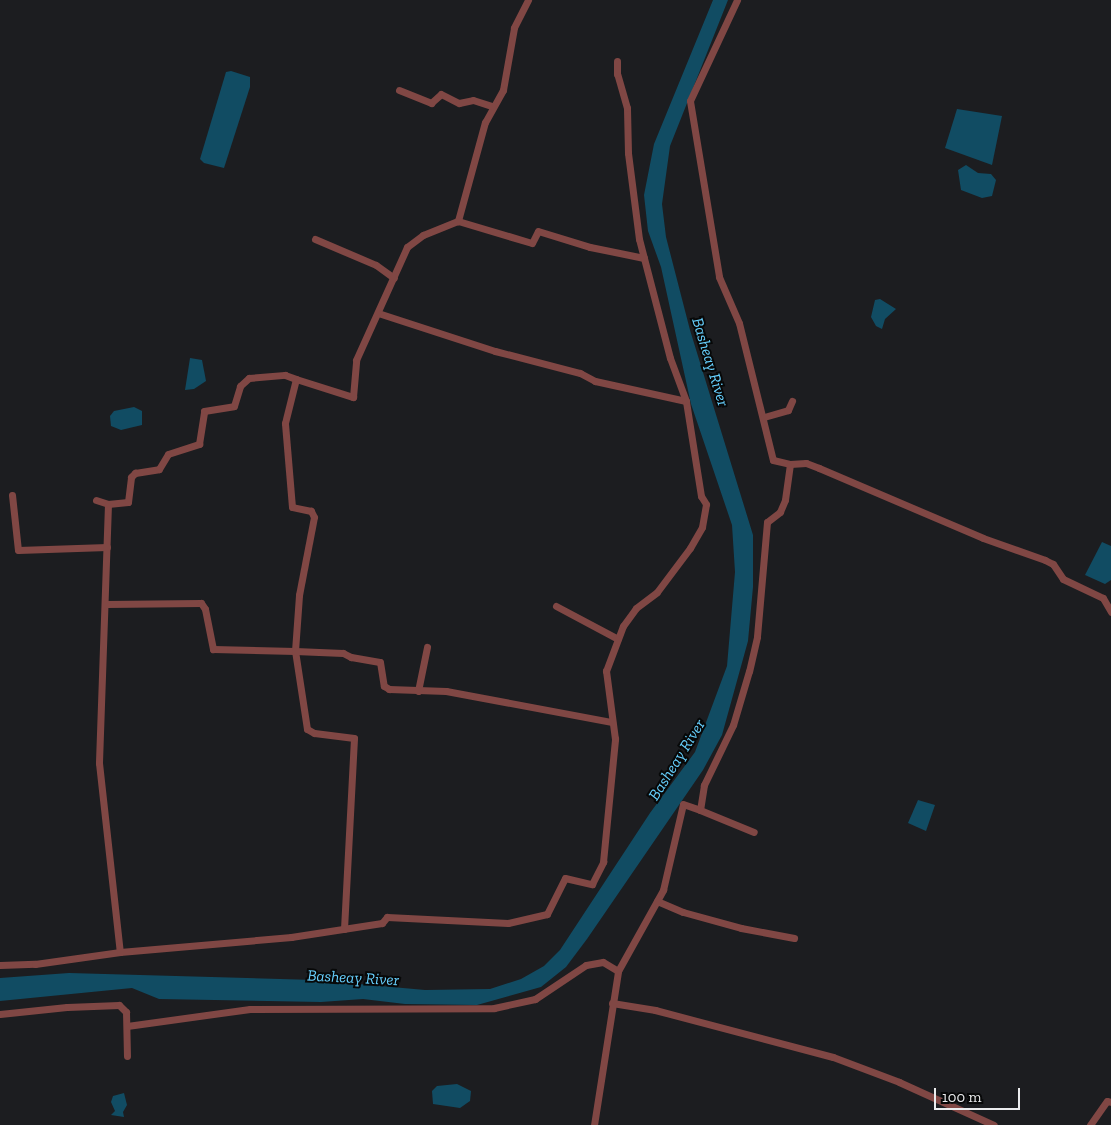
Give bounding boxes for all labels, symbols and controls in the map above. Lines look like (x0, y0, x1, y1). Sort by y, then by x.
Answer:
water label: Basheay River (687, 315, 733, 409)
water label: Basheay River (645, 716, 709, 804)
water label: Basheay River (307, 966, 399, 990)
scale bar (936, 1078, 1022, 1110)
text: 100 m (942, 1088, 981, 1106)

